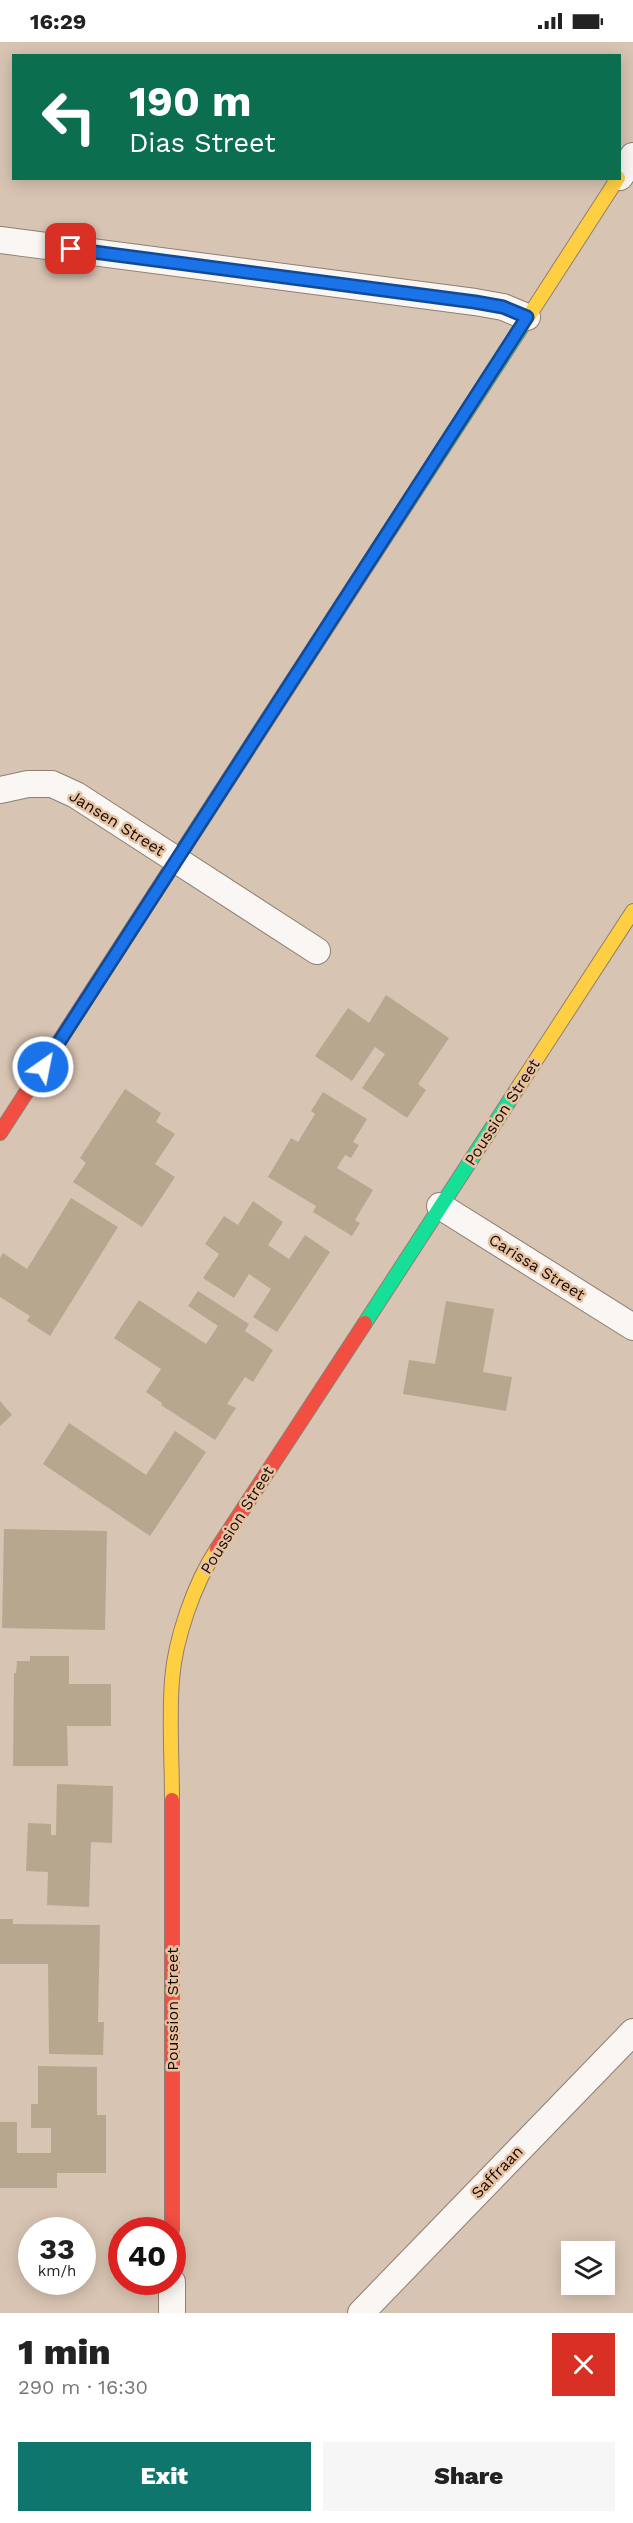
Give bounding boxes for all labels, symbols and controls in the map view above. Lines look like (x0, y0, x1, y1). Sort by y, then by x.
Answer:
text: 16:29 (30, 9, 86, 34)
text: 190 m (129, 77, 252, 126)
icon: left (30, 78, 108, 156)
text: Dias Street (129, 127, 276, 159)
pin (45, 223, 96, 274)
icon: arrive (54, 232, 87, 265)
street label: Jansen Street (66, 786, 168, 860)
position arrow (11, 1035, 75, 1099)
street label: Poussion Street (460, 1055, 544, 1169)
street label: Carissa Street (485, 1230, 589, 1304)
street label: Poussion Street (196, 1462, 278, 1577)
street label: Poussion Street (163, 1947, 182, 2071)
street label: Saffraan (467, 2142, 527, 2202)
speed limit sign: 40 (108, 2217, 186, 2295)
text: 33 (39, 2231, 75, 2266)
map controls (561, 2241, 615, 2295)
button: layers (561, 2241, 615, 2295)
text: km/h (38, 2262, 76, 2280)
text: 1 min (18, 2331, 111, 2373)
button: close (552, 2333, 615, 2396)
text: 290 m · 16:30 (18, 2375, 148, 2399)
button: Exit (18, 2442, 311, 2511)
button: Share (323, 2442, 615, 2511)

